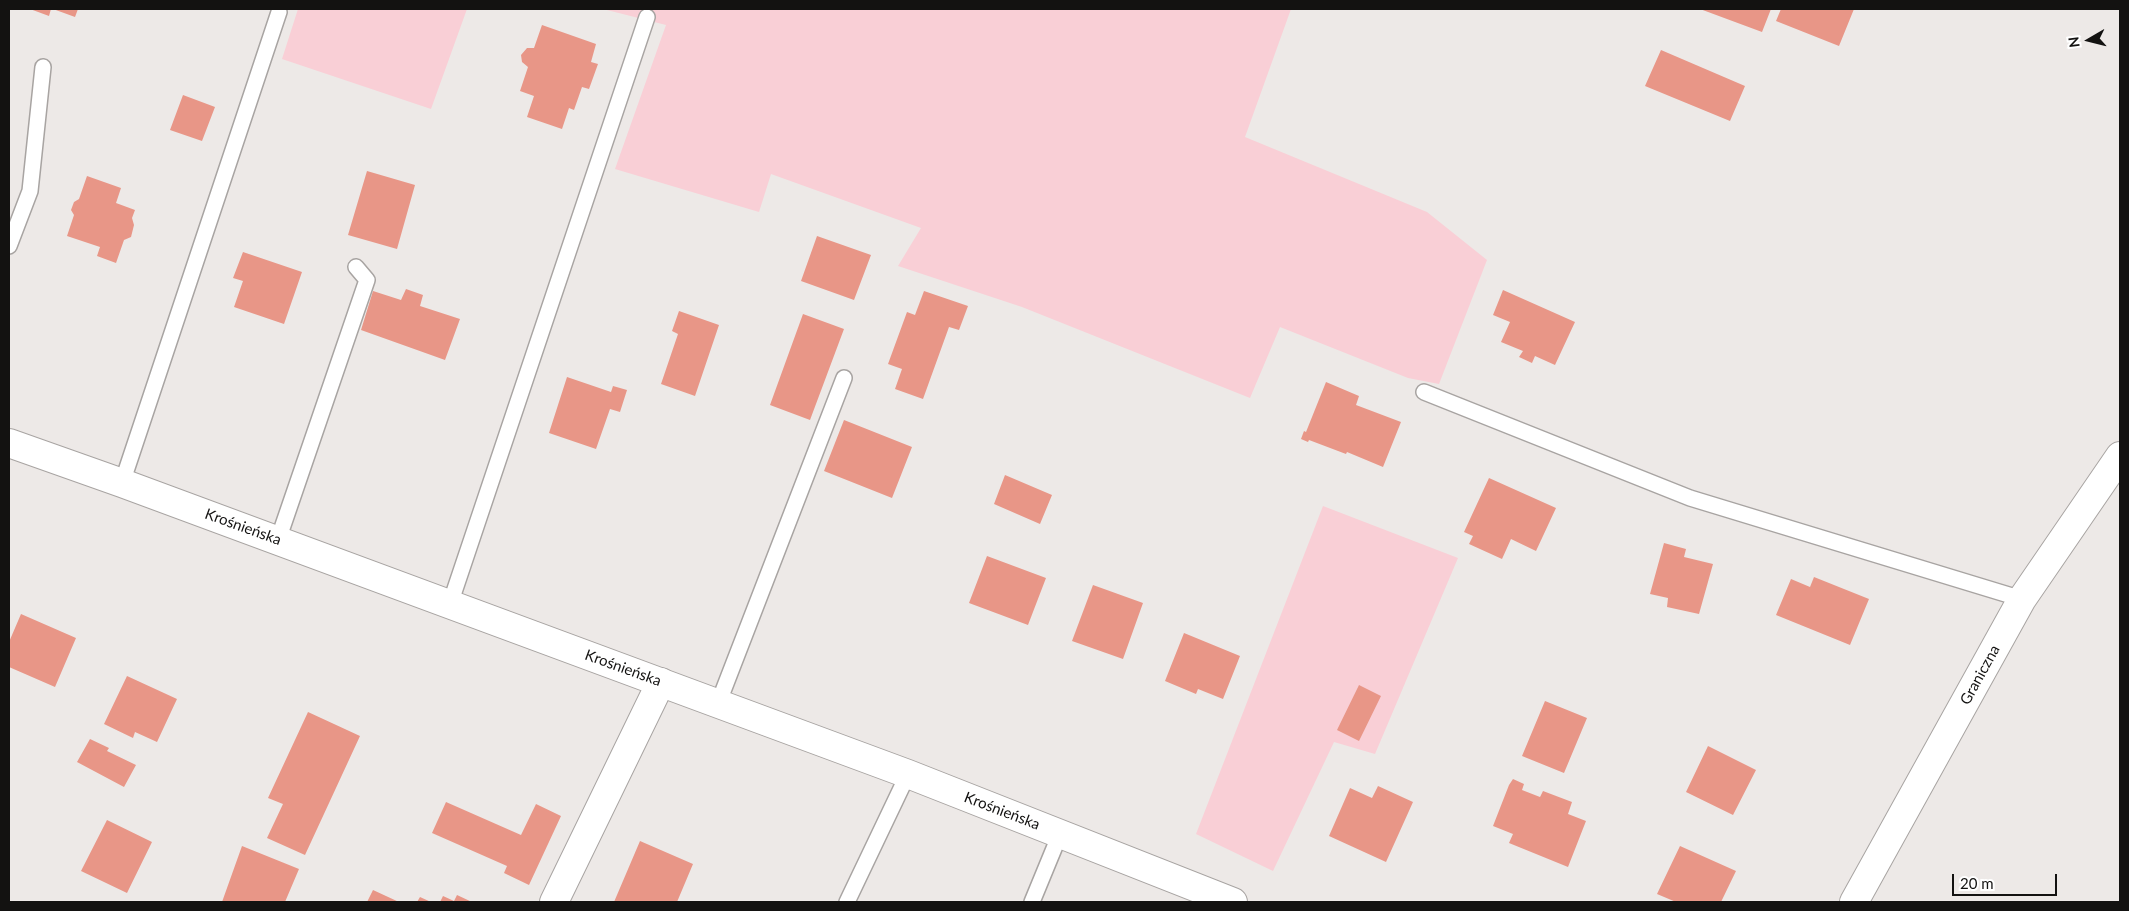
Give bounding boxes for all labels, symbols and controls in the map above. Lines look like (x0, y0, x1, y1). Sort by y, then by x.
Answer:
north arrow (2064, 15, 2114, 65)
text: N (2064, 36, 2083, 49)
street label: Krośnieńska (202, 505, 284, 549)
street label: Graniczna (1956, 642, 2004, 708)
street label: Krośnieńska (582, 646, 664, 690)
street label: Krośnieńska (961, 788, 1043, 834)
scale bar (1954, 864, 2059, 896)
text: 20 m (1960, 874, 1994, 892)

